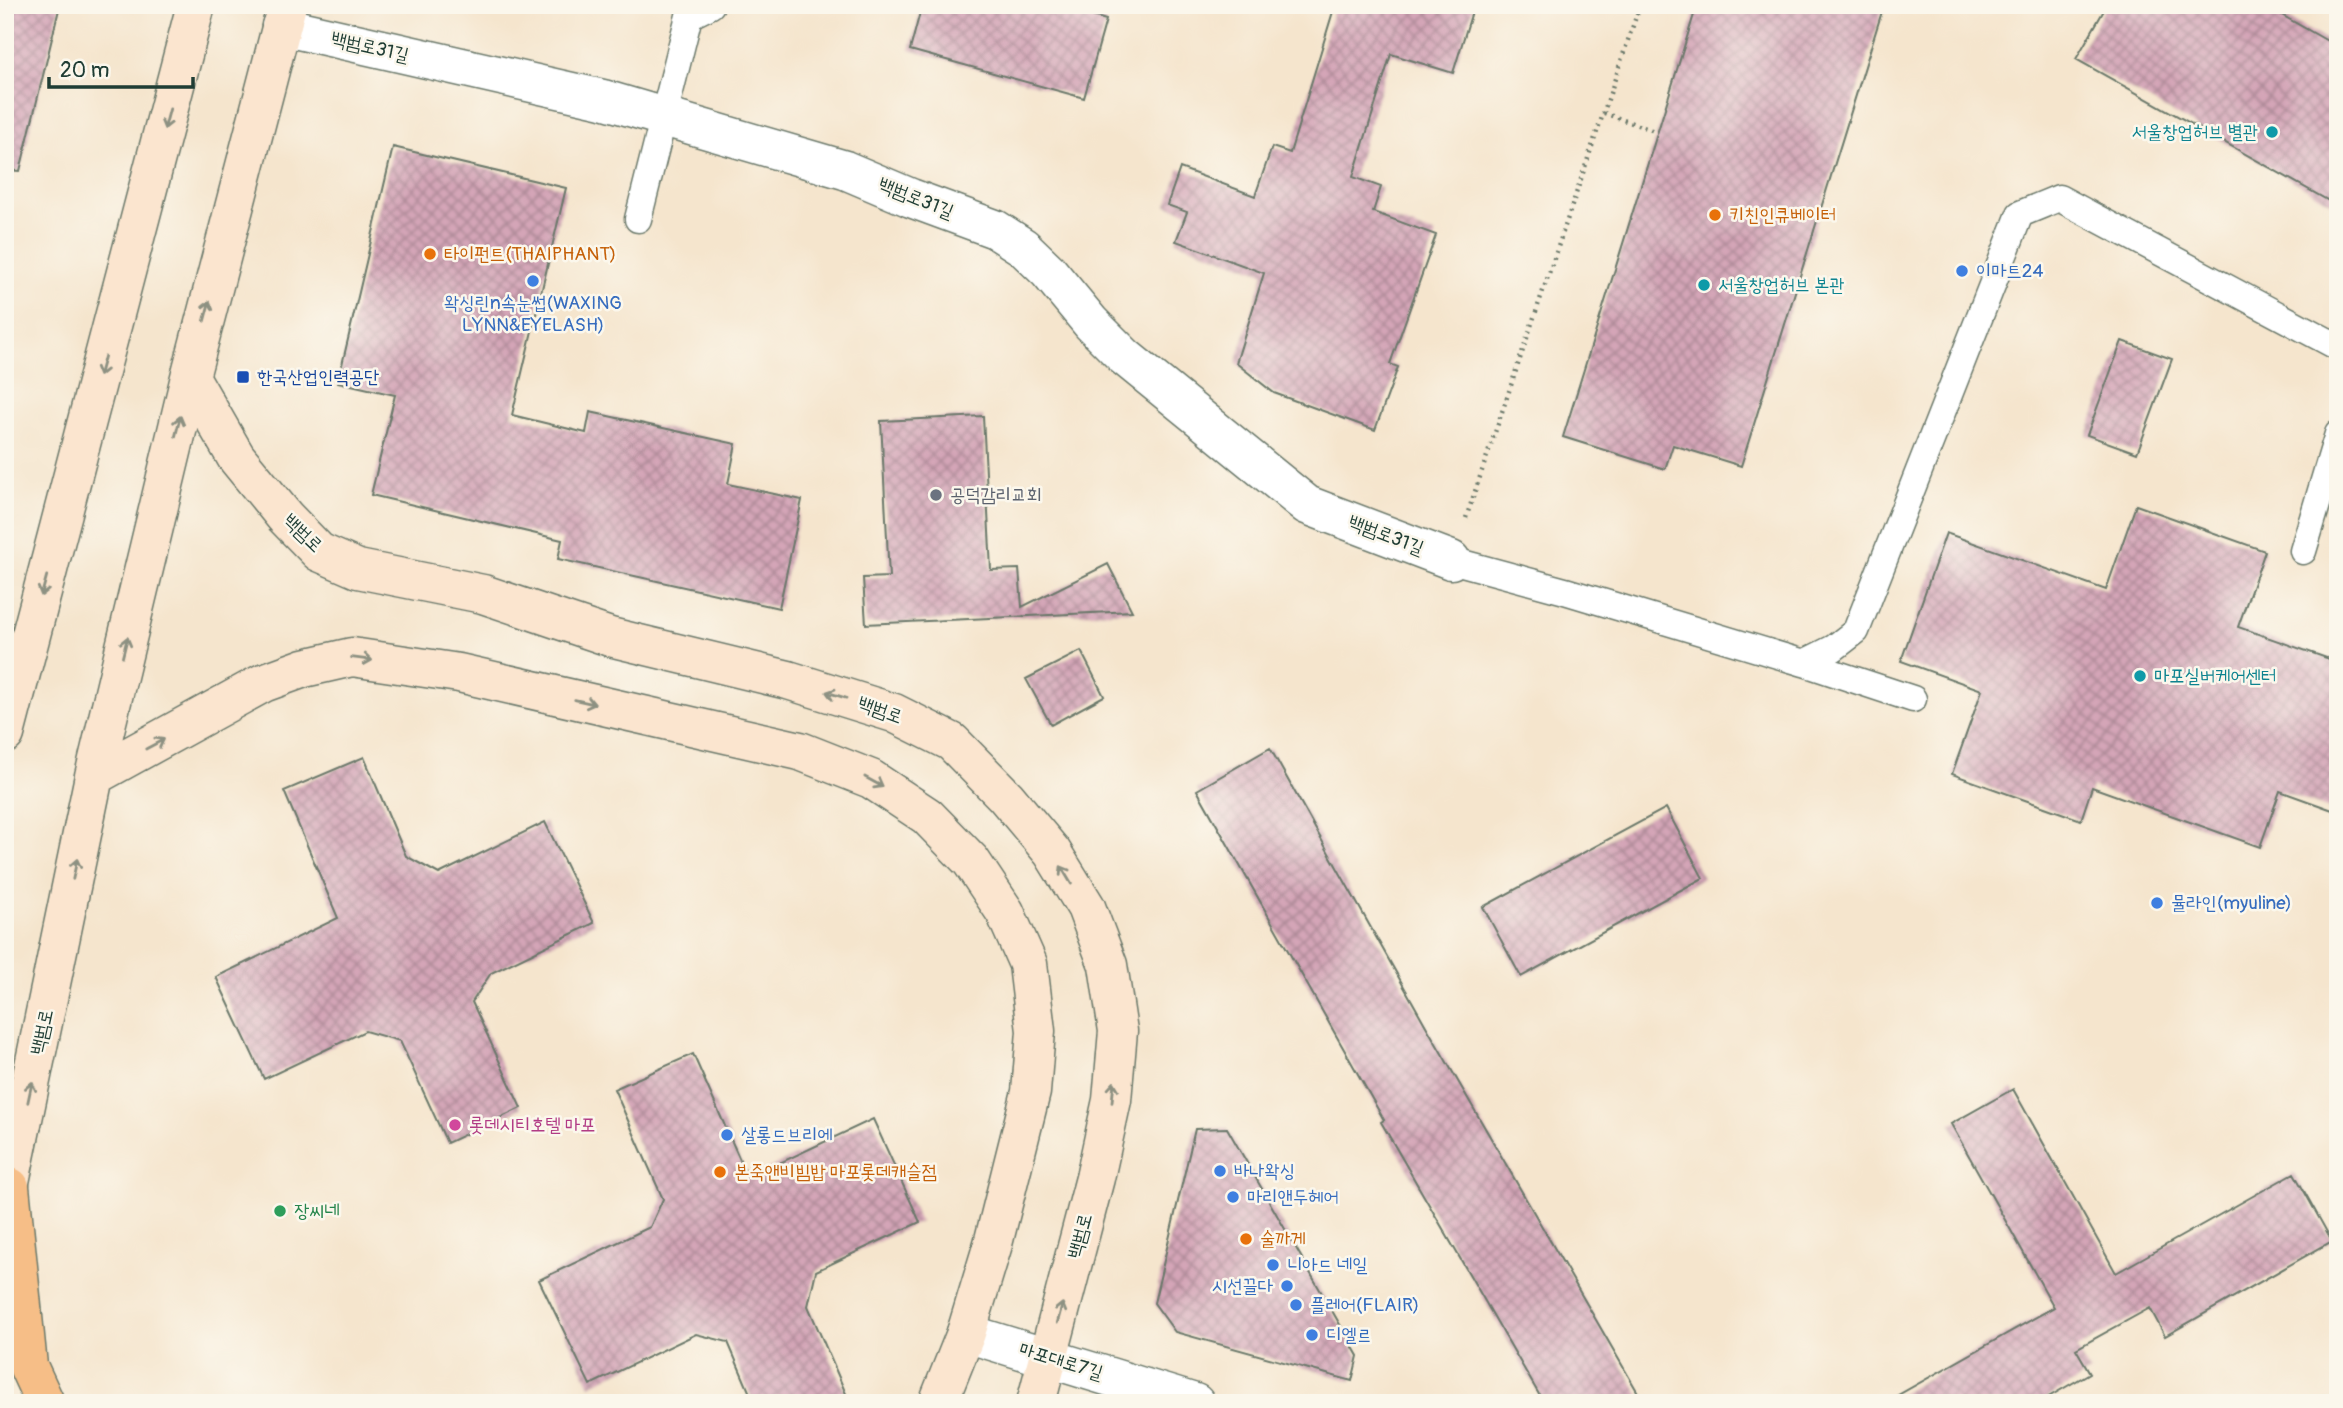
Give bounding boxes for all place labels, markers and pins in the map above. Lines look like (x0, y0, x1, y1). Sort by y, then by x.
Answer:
place label: 서울창업허브 별관 (2132, 120, 2258, 144)
marker: 서울창업허브 별관 (2264, 124, 2280, 140)
place label: 키친인큐베이터 (1729, 203, 1836, 227)
marker: 키친인큐베이터 (1707, 207, 1723, 223)
place label: 타이펀트(THAIPHANT) (444, 242, 616, 266)
marker: 타이펀트(THAIPHANT) (422, 246, 438, 262)
place label: 이마트24 (1976, 259, 2044, 283)
marker: 이마트24 (1954, 263, 1970, 279)
marker: 왁싱린n속눈썹(WAXING LYNN&EYELASH) (525, 273, 541, 289)
place label: 서울창업허브 본관 (1718, 273, 1844, 297)
marker: 서울창업허브 본관 (1696, 277, 1712, 293)
place label: 왁싱린n속눈썹(WAXING LYNN&EYELASH) (444, 291, 622, 337)
place label: 한국산업인력공단 (257, 365, 379, 389)
marker: 한국산업인력공단 (235, 369, 251, 385)
place label: 공덕감리교회 (950, 483, 1042, 507)
marker: 공덕감리교회 (928, 487, 944, 503)
place label: 마포실버케어센터 (2154, 664, 2276, 688)
marker: 마포실버케어센터 (2132, 668, 2148, 684)
place label: 뮬라인(myuline) (2171, 891, 2292, 915)
marker: 뮬라인(myuline) (2149, 895, 2165, 911)
place label: 롯데시티호텔 마포 (469, 1113, 595, 1137)
marker: 롯데시티호텔 마포 (447, 1117, 463, 1133)
place label: 살롱드브리에 (741, 1123, 833, 1147)
marker: 살롱드브리에 (719, 1127, 735, 1143)
place label: 바나왁싱 (1234, 1159, 1295, 1183)
place label: 본죽앤비빔밥 마포롯데캐슬점 (734, 1160, 937, 1184)
marker: 바나왁싱 (1212, 1163, 1228, 1179)
marker: 본죽앤비빔밥 마포롯데캐슬점 (712, 1164, 728, 1180)
place label: 마리앤두헤어 (1247, 1185, 1339, 1209)
marker: 마리앤두헤어 (1225, 1189, 1241, 1205)
place label: 장씨네 (294, 1199, 340, 1223)
marker: 장씨네 (272, 1203, 288, 1219)
place label: 술까게 (1260, 1227, 1306, 1251)
marker: 술까게 (1238, 1231, 1254, 1247)
place label: 니아드 네일 (1287, 1253, 1368, 1277)
marker: 니아드 네일 (1265, 1257, 1281, 1273)
place label: 시선끌다 (1212, 1274, 1274, 1298)
marker: 시선끌다 (1279, 1278, 1295, 1294)
place label: 플레어(FLAIR) (1310, 1293, 1419, 1317)
marker: 플레어(FLAIR) (1288, 1297, 1304, 1313)
place label: 디엘르 (1326, 1323, 1372, 1347)
marker: 디엘르 (1304, 1327, 1320, 1343)

